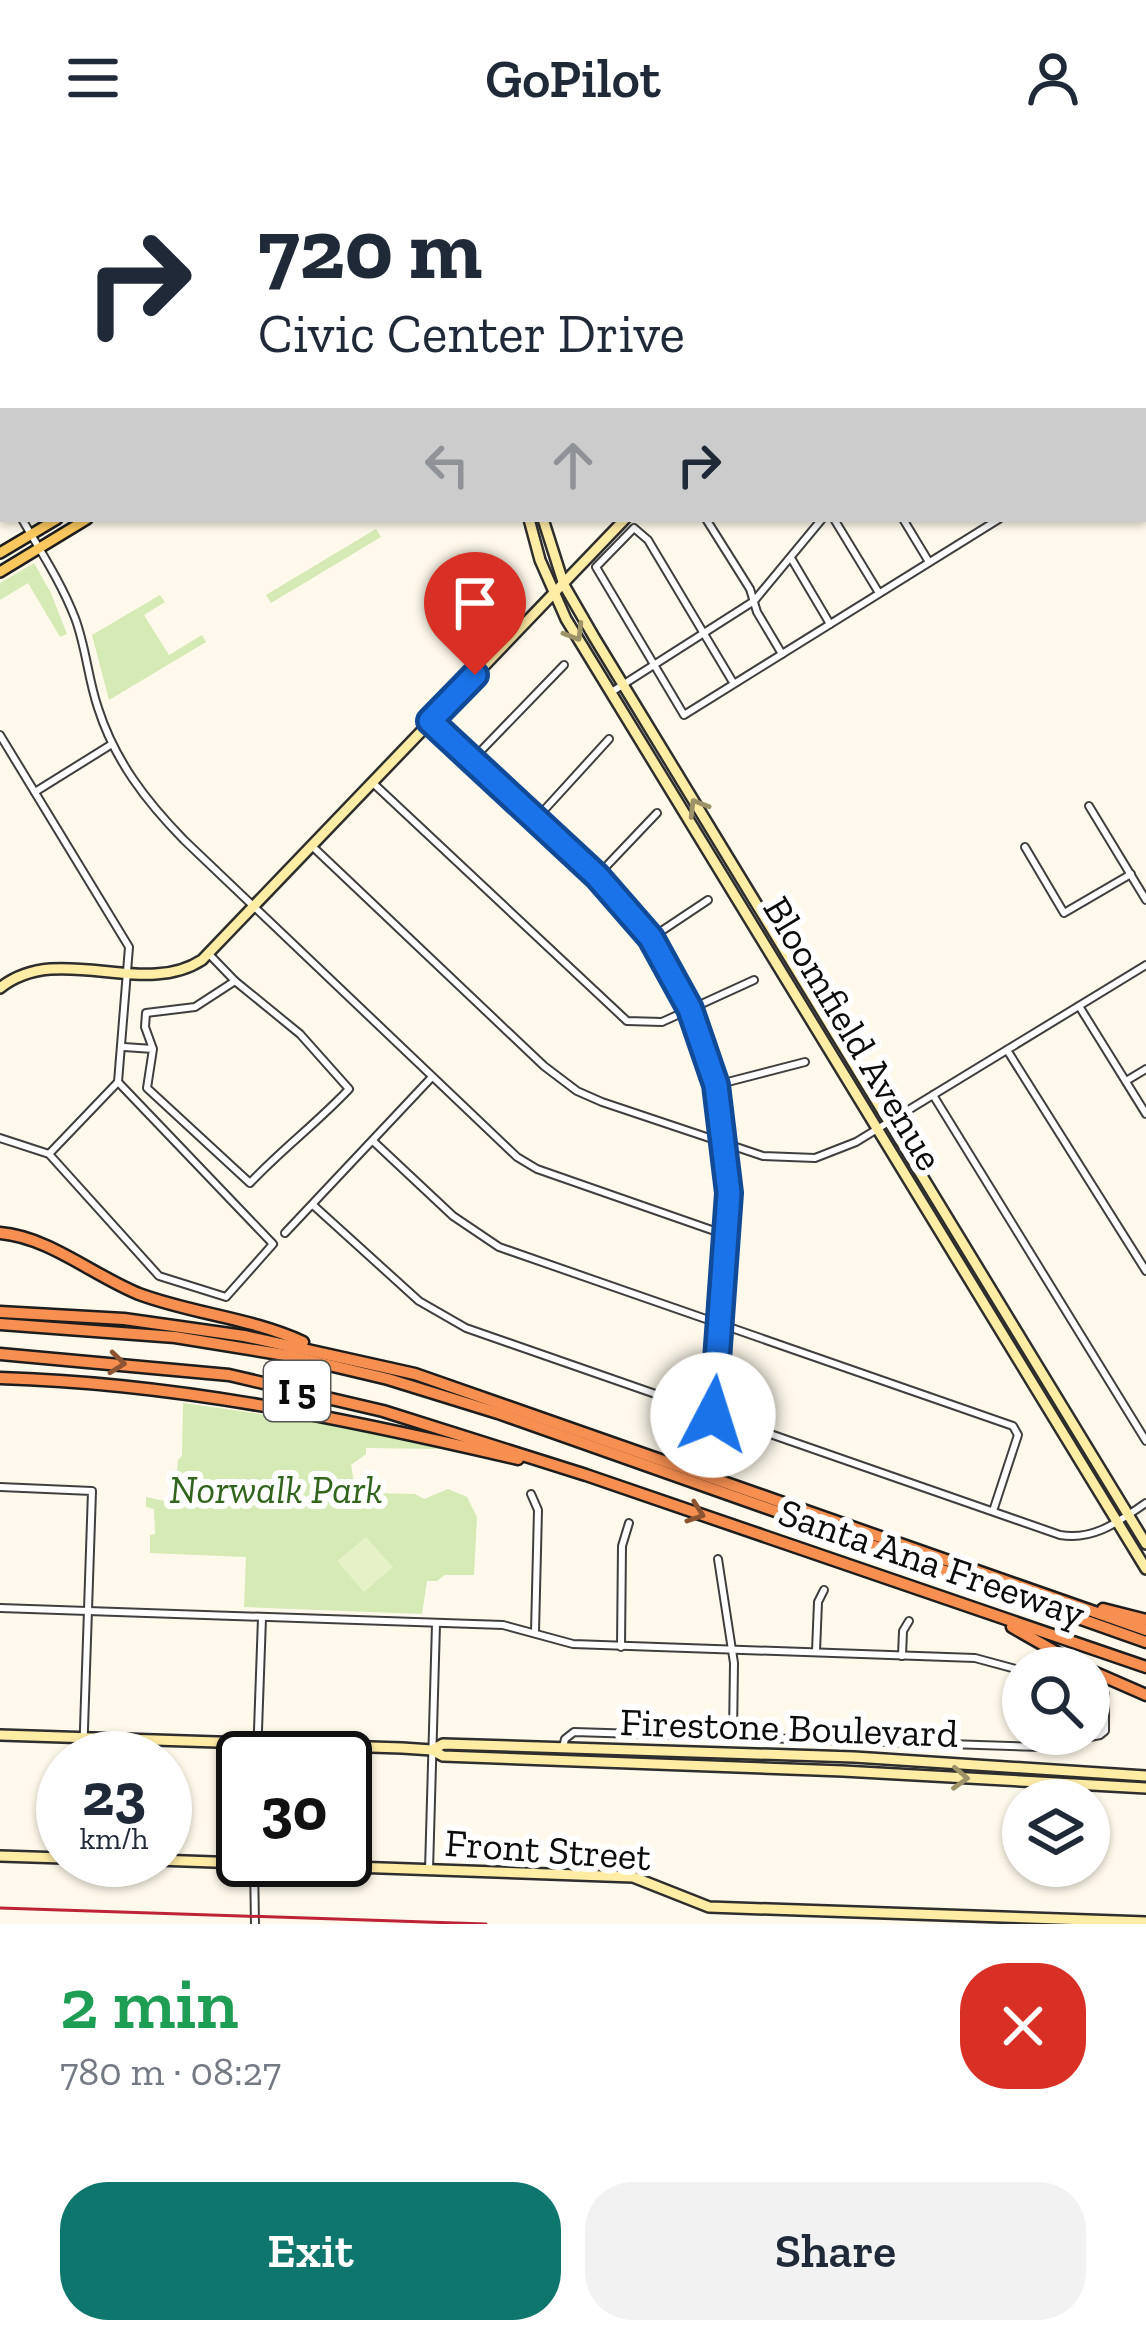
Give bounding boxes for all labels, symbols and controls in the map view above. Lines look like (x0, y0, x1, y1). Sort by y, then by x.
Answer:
icon: menu (60, 45, 126, 111)
icon: person (1020, 45, 1086, 111)
text: GoPilot (485, 46, 661, 111)
text: 720 m (258, 199, 482, 300)
icon: right (60, 204, 216, 360)
text: Civic Center Drive (258, 301, 685, 366)
icon: left (414, 432, 480, 498)
icon: ahead (540, 432, 606, 498)
icon: right (666, 432, 732, 498)
pin (424, 552, 526, 675)
icon: arrive (442, 570, 508, 636)
one-way arrow (561, 620, 583, 642)
one-way arrow (689, 798, 711, 820)
street label: Bloomfield Avenue (753, 888, 954, 1179)
one-way arrow (107, 1349, 127, 1375)
position arrow (650, 1352, 776, 1478)
road number: I 5 (264, 1361, 330, 1421)
park label: Norwalk Park (169, 1466, 383, 1513)
street label: Santa Ana Freeway (773, 1488, 1091, 1637)
one-way arrow (684, 1499, 705, 1523)
map controls (1002, 1647, 1110, 1887)
button: search (1002, 1647, 1110, 1755)
street label: Firestone Boulevard (619, 1698, 959, 1757)
speed limit sign: 30 (216, 1731, 372, 1887)
text: 23 (82, 1758, 146, 1830)
one-way arrow (951, 1764, 970, 1790)
button: layers (1002, 1779, 1110, 1887)
street label: Front Street (443, 1819, 653, 1880)
text: km/h (80, 1821, 148, 1857)
text: 2 min (60, 1960, 239, 2046)
button: close (960, 1963, 1086, 2089)
text: 780 m · 08:27 (60, 2048, 281, 2095)
button: Exit (60, 2182, 561, 2320)
button: Share (585, 2182, 1086, 2320)

